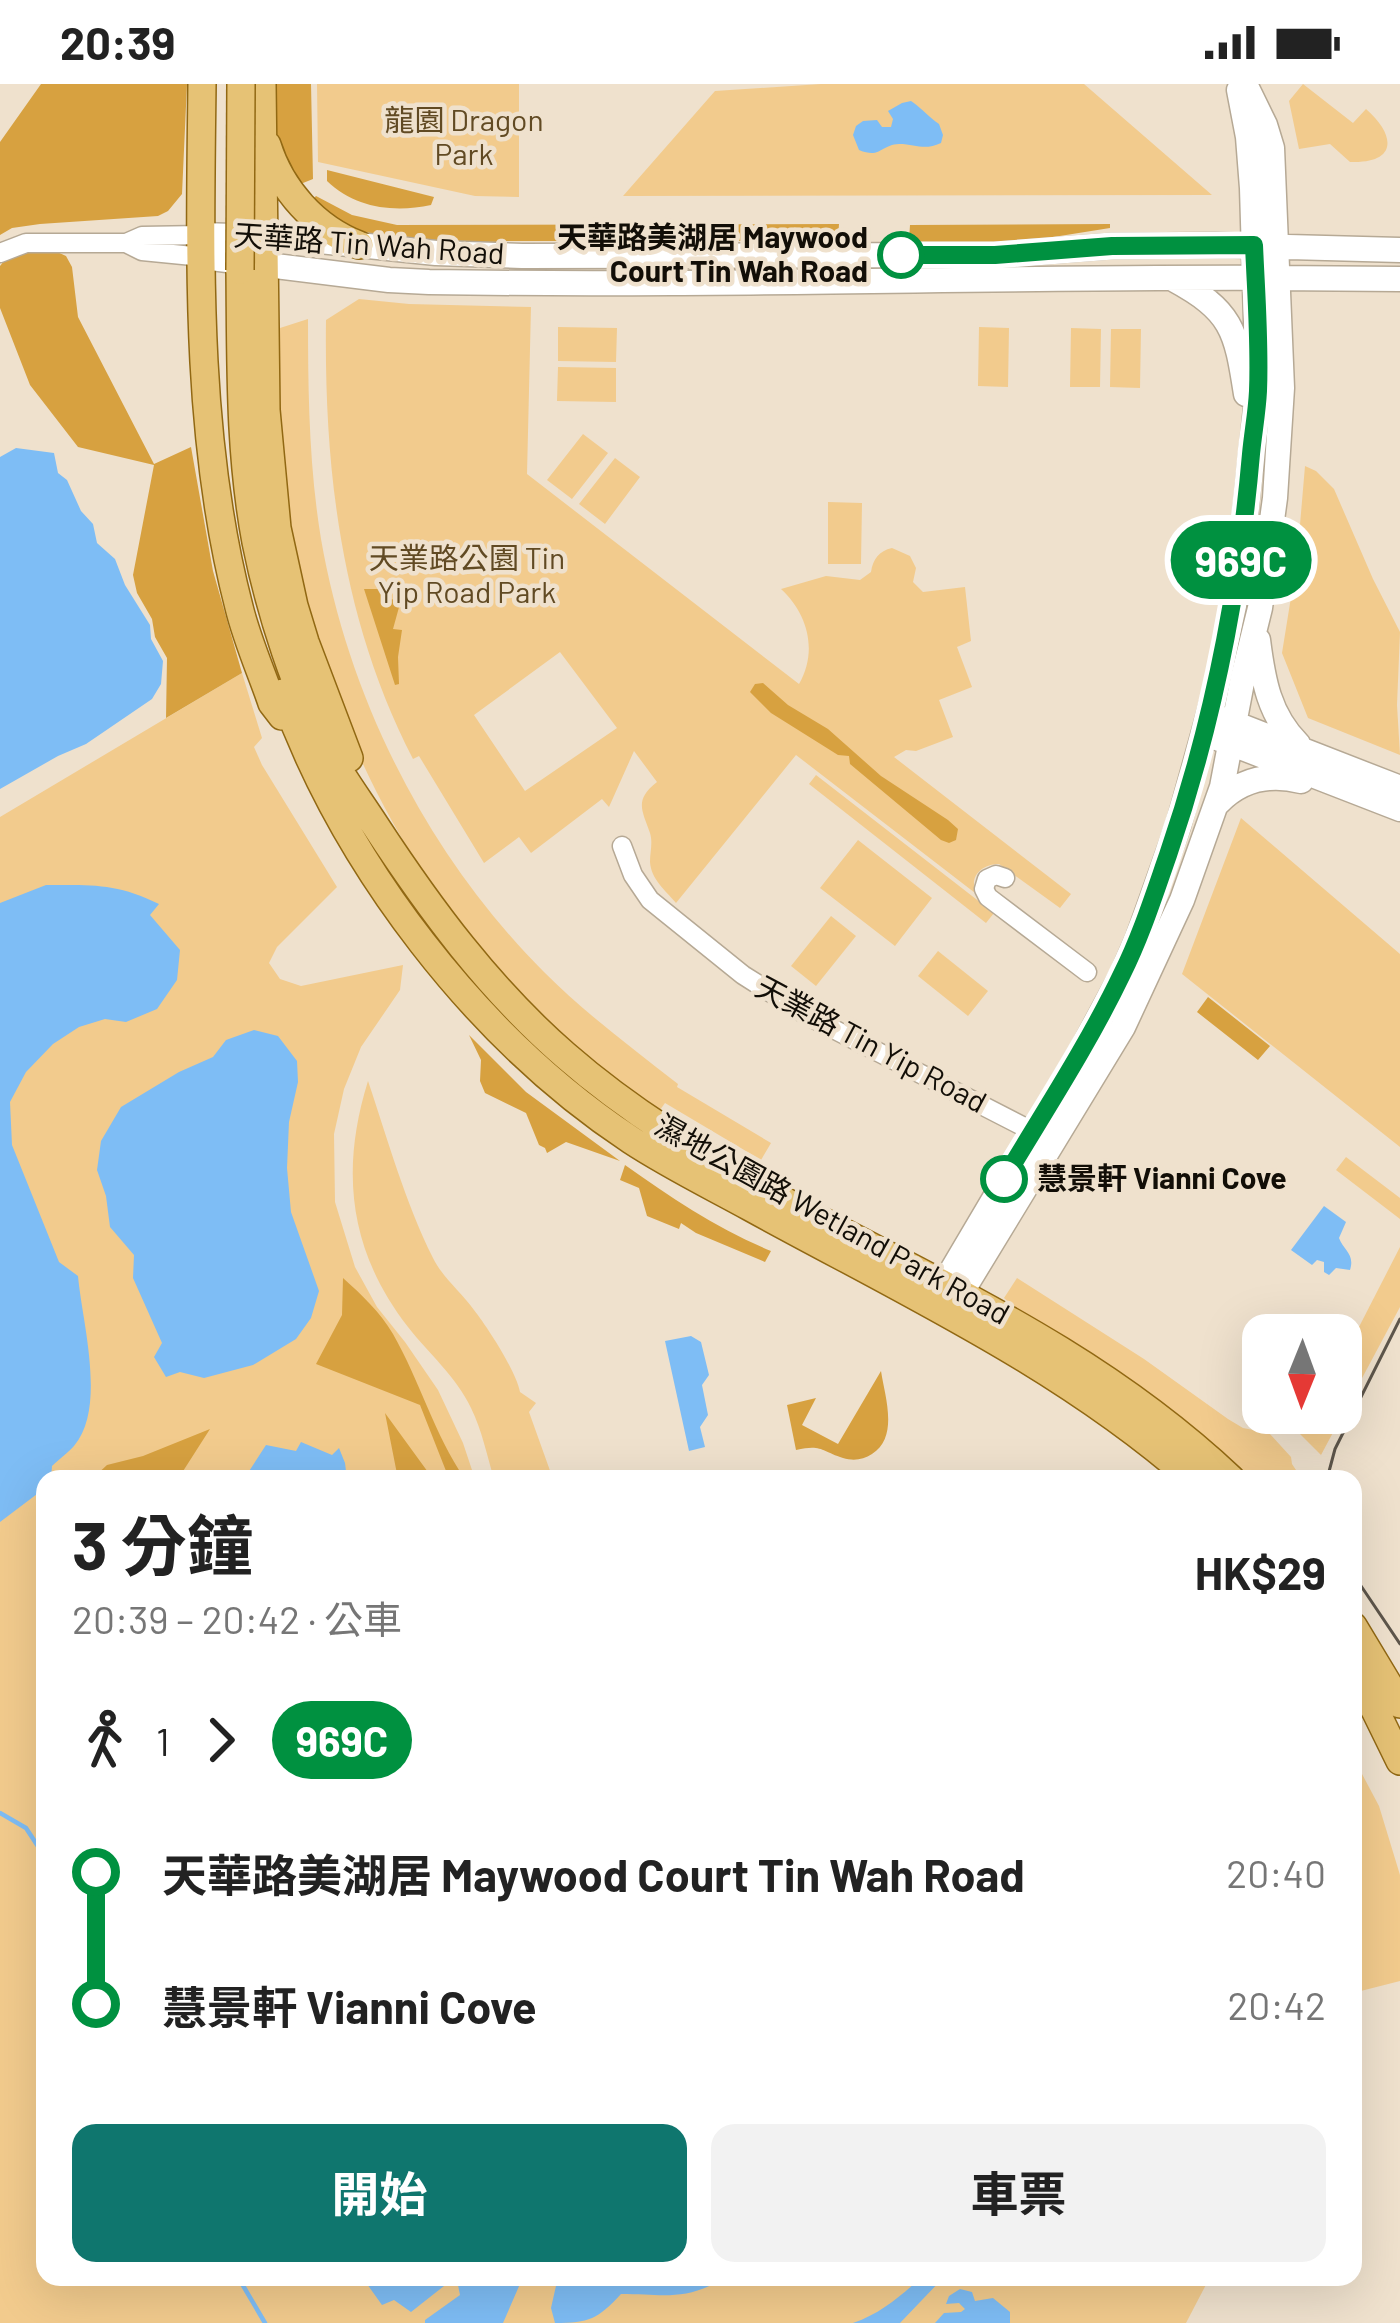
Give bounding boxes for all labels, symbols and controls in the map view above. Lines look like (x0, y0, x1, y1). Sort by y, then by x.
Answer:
text: 20:39 (60, 15, 175, 69)
park label: 龍園 Dragon Park (384, 101, 544, 171)
street label: 天華路 Tin Wah Road (233, 216, 506, 270)
place label: 天華路美湖居 Maywood Court Tin Wah Road (557, 218, 868, 288)
marker: 天華路美湖居 Maywood Court Tin Wah Road (879, 233, 923, 277)
line badge: 969C (1157, 521, 1325, 599)
text: 969C (1195, 535, 1287, 585)
park label: 天業路公園 Tin Yip Road Park (369, 539, 565, 609)
street label: 天業路 Tin Yip Road (750, 967, 993, 1119)
street label: 濕地公園路 Wetland Park Road (650, 1106, 1016, 1331)
marker: 慧景軒 Vianni Cove (982, 1157, 1026, 1201)
place label: 慧景軒 Vianni Cove (1037, 1159, 1287, 1195)
north arrow (1242, 1314, 1362, 1434)
map controls (1242, 1314, 1362, 1434)
text: 3 分鐘 (72, 1504, 253, 1583)
text: HK$29 (1195, 1545, 1326, 1599)
text: 20:39 – 20:42 · 公車 (72, 1595, 402, 1642)
icon: walk (72, 1707, 138, 1773)
icon: forward (188, 1707, 254, 1773)
text: 969C (296, 1715, 388, 1765)
text: 1 (156, 1717, 170, 1764)
text: 天華路美湖居 Maywood Court Tin Wah Road (162, 1847, 1025, 1901)
text: 20:40 (1226, 1849, 1326, 1896)
text: 慧景軒 Vianni Cove (162, 1979, 537, 2033)
text: 20:42 (1227, 1981, 1326, 2028)
button: 開始 (72, 2124, 687, 2262)
button: 車票 (711, 2124, 1326, 2262)

